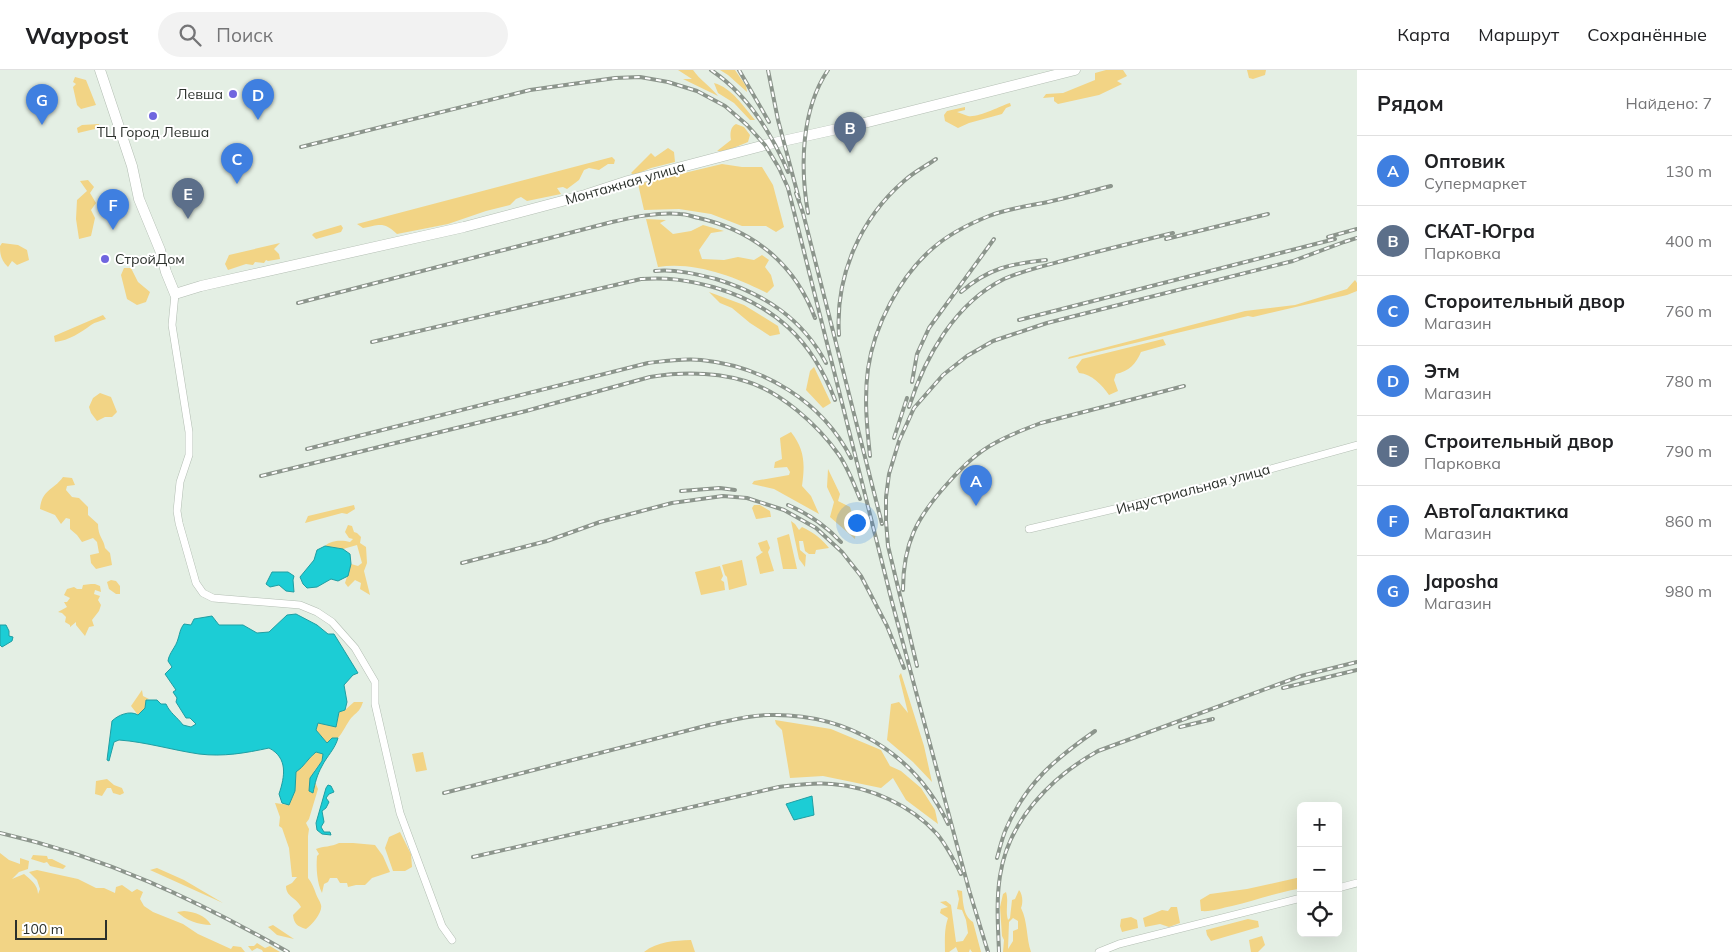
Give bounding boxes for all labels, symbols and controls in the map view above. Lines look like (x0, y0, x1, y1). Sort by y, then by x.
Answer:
search box (158, 12, 508, 57)
text: Waypost (25, 20, 128, 50)
icon: search (176, 21, 204, 49)
text: Поиск (216, 23, 273, 47)
text: Карта (1397, 23, 1450, 46)
text: Маршрут (1478, 23, 1559, 46)
text: Сохранённые (1587, 23, 1707, 46)
pin: D (242, 79, 274, 120)
pin: G (26, 84, 58, 125)
place label: Левша (177, 85, 223, 103)
marker: Левша (227, 88, 239, 100)
text: Рядом (1377, 90, 1444, 116)
text: Найдено: 7 (1626, 93, 1712, 113)
marker: ТЦ Город Левша (147, 110, 159, 122)
pin: B (834, 112, 866, 153)
place label: ТЦ Город Левша (97, 123, 209, 141)
pin: C (221, 143, 253, 184)
text: Оптовик (1424, 149, 1505, 173)
street label: Монтажная улица (563, 157, 687, 209)
text: A (1387, 161, 1399, 181)
text: 130 m (1665, 161, 1712, 181)
text: Супермаркет (1424, 173, 1527, 193)
pin: E (172, 178, 204, 219)
pin: F (97, 189, 129, 230)
text: СКАТ-Югра (1424, 219, 1535, 243)
text: B (1387, 231, 1399, 251)
text: 400 m (1665, 231, 1712, 251)
text: Парковка (1424, 243, 1501, 263)
place label: СтройДом (115, 250, 185, 268)
marker: СтройДом (99, 253, 111, 265)
text: Стороительный двор (1424, 289, 1625, 313)
text: C (1388, 301, 1398, 321)
text: 760 m (1665, 301, 1712, 321)
text: Магазин (1424, 313, 1492, 333)
text: Этм (1424, 359, 1460, 383)
text: D (1387, 371, 1399, 391)
text: 780 m (1665, 371, 1712, 391)
text: Магазин (1424, 383, 1492, 403)
text: Строительный двор (1424, 429, 1614, 453)
text: E (1388, 441, 1398, 461)
text: 790 m (1665, 441, 1712, 461)
text: Парковка (1424, 453, 1501, 473)
street label: Индустриальная улица (1114, 460, 1272, 518)
pin: A (960, 465, 992, 506)
text: АвтоГалактика (1424, 499, 1569, 523)
your location (844, 510, 870, 536)
text: F (1388, 511, 1398, 531)
text: 860 m (1665, 511, 1712, 531)
text: Магазин (1424, 523, 1492, 543)
text: Japosha (1424, 569, 1498, 593)
text: G (1387, 581, 1399, 601)
text: 980 m (1665, 581, 1712, 601)
text: Магазин (1424, 593, 1492, 613)
map controls (1297, 802, 1342, 937)
button: + (1297, 802, 1342, 847)
button: − (1297, 847, 1342, 892)
button: locate (1297, 892, 1342, 937)
scale bar (15, 917, 108, 940)
text: 100 m (22, 920, 63, 938)

